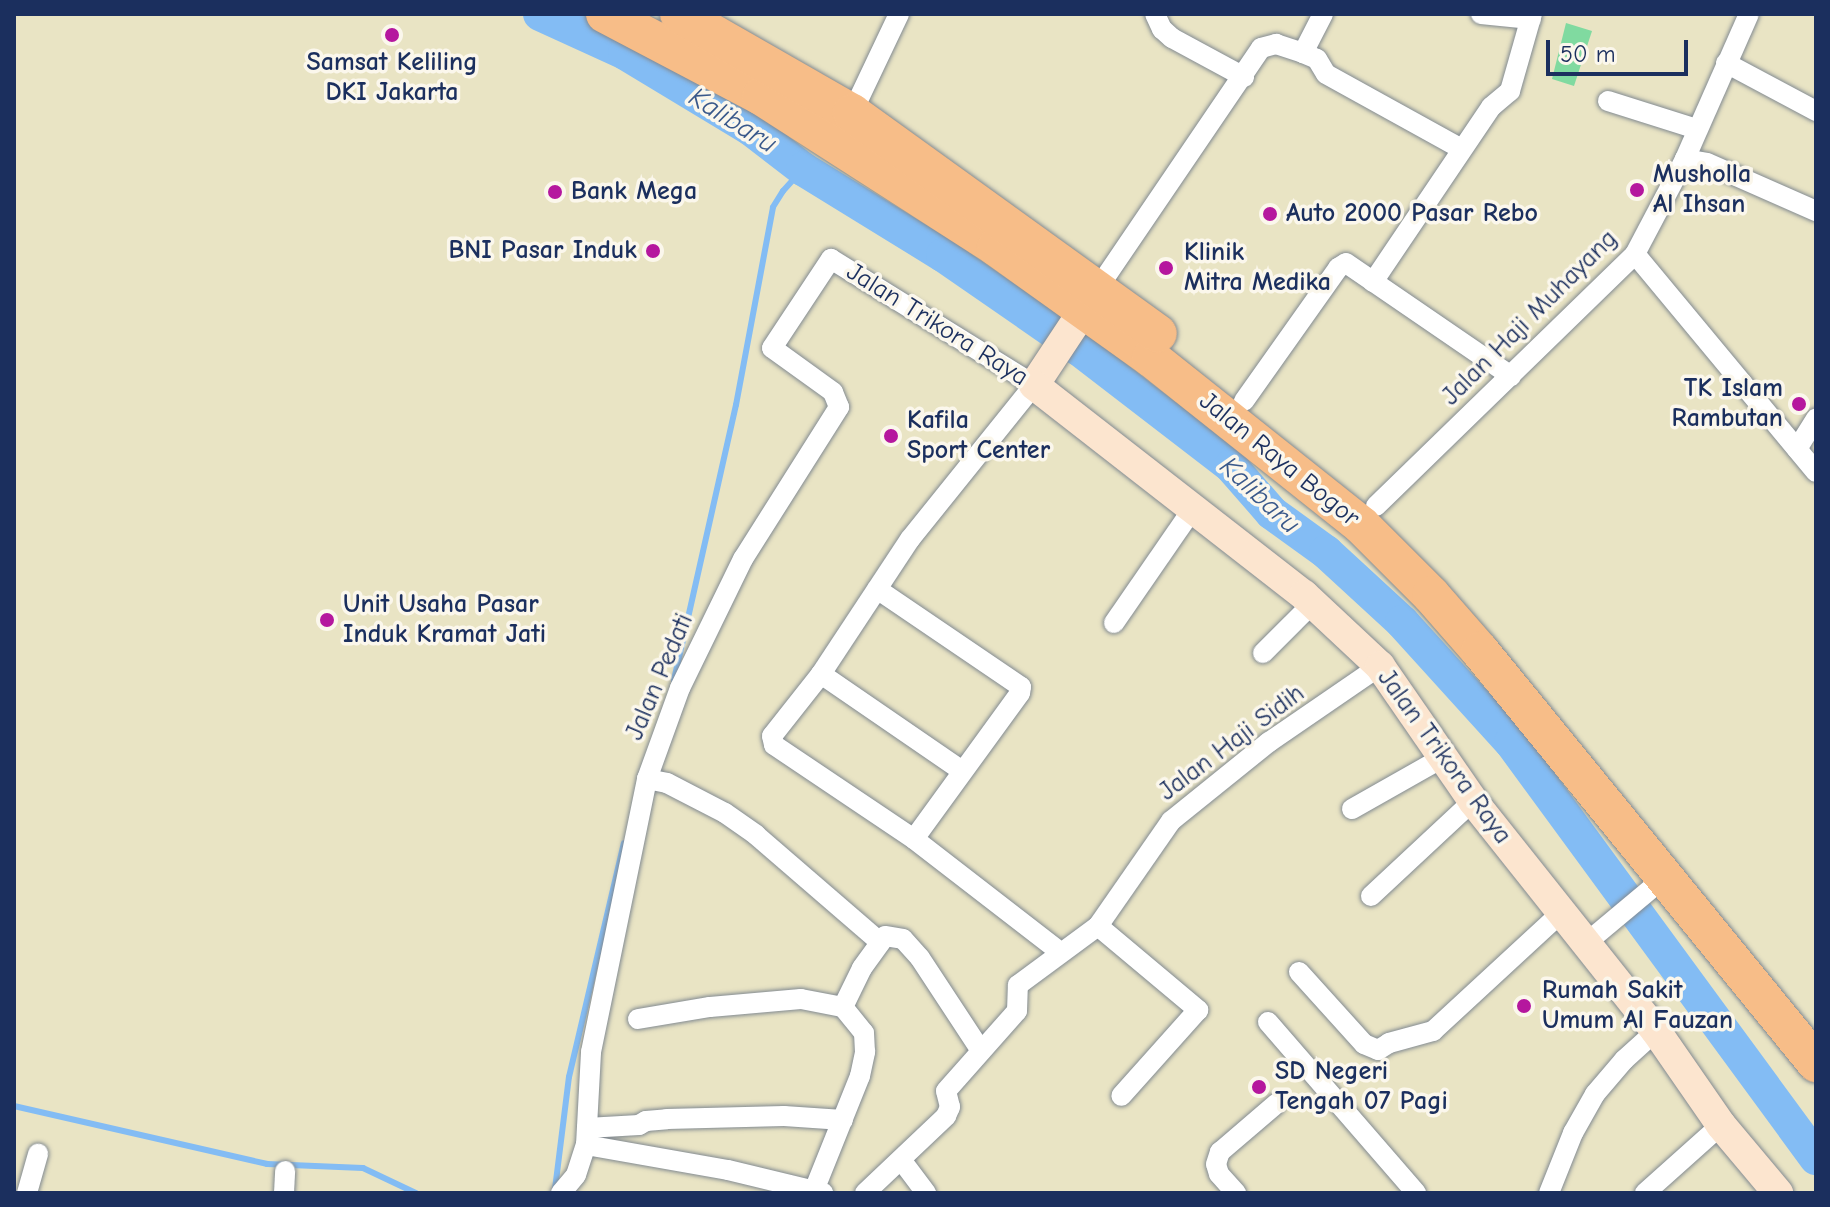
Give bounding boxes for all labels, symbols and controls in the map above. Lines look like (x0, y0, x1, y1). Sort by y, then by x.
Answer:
scale bar (1550, 24, 1692, 74)
marker: Samsat Keliling DKI Jakarta (383, 26, 401, 44)
text: 50 m (1560, 40, 1616, 68)
place label: Samsat Keliling DKI Jakarta (307, 47, 477, 108)
water label: Kalibaru (683, 80, 783, 160)
place label: Musholla Al Ihsan (1653, 159, 1751, 220)
place label: Bank Mega (571, 176, 697, 208)
marker: Musholla Al Ihsan (1628, 181, 1646, 199)
marker: Bank Mega (546, 183, 564, 201)
place label: Auto 2000 Pasar Rebo (1286, 198, 1538, 230)
marker: Auto 2000 Pasar Rebo (1261, 205, 1279, 223)
street label: Jalan Haji Muhayang (1436, 224, 1624, 412)
place label: BNI Pasar Induk (448, 235, 637, 267)
place label: Klinik Mitra Medika (1184, 237, 1331, 298)
marker: BNI Pasar Induk (644, 242, 662, 260)
street label: Jalan Trikora Raya (840, 257, 1034, 393)
marker: Klinik Mitra Medika (1155, 257, 1177, 279)
place label: TK Islam Rambutan (1672, 373, 1783, 434)
street label: Jalan Raya Bogor (1193, 386, 1365, 534)
marker: TK Islam Rambutan (1790, 395, 1808, 413)
place label: Kafila Sport Center (907, 405, 1050, 466)
marker: Kafila Sport Center (882, 427, 900, 445)
water label: Kalibaru (1213, 449, 1307, 541)
place label: Unit Usaha Pasar Induk Kramat Jati (343, 589, 546, 650)
street label: Jalan Pedati (619, 609, 701, 745)
marker: Unit Usaha Pasar Induk Kramat Jati (318, 611, 336, 629)
street label: Jalan Trikora Raya (1370, 664, 1518, 850)
street label: Jalan Haji Sidih (1153, 678, 1311, 808)
place label: Rumah Sakit Umum Al Fauzan (1542, 975, 1733, 1036)
marker: Rumah Sakit Umum Al Fauzan (1513, 995, 1535, 1017)
place label: SD Negeri Tengah 07 Pagi (1275, 1056, 1448, 1118)
marker: SD Negeri Tengah 07 Pagi (1250, 1078, 1268, 1096)

